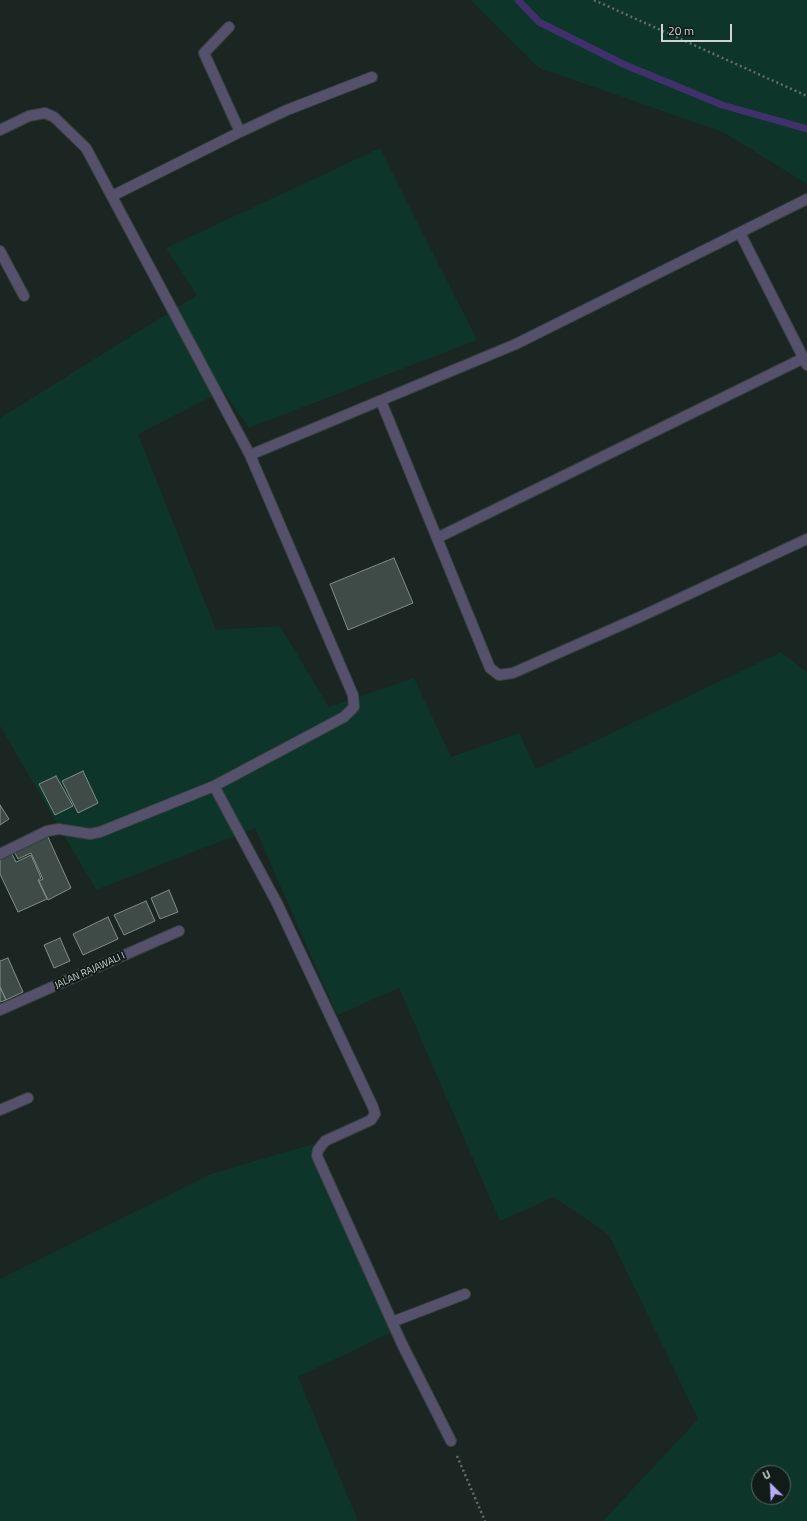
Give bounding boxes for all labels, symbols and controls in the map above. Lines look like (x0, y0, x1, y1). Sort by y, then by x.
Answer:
scale bar (663, 16, 734, 42)
text: 20 m (668, 21, 694, 40)
street label: JALAN RAJAWALI I (53, 950, 127, 992)
north arrow (751, 1465, 791, 1505)
text: U (760, 1466, 773, 1484)

